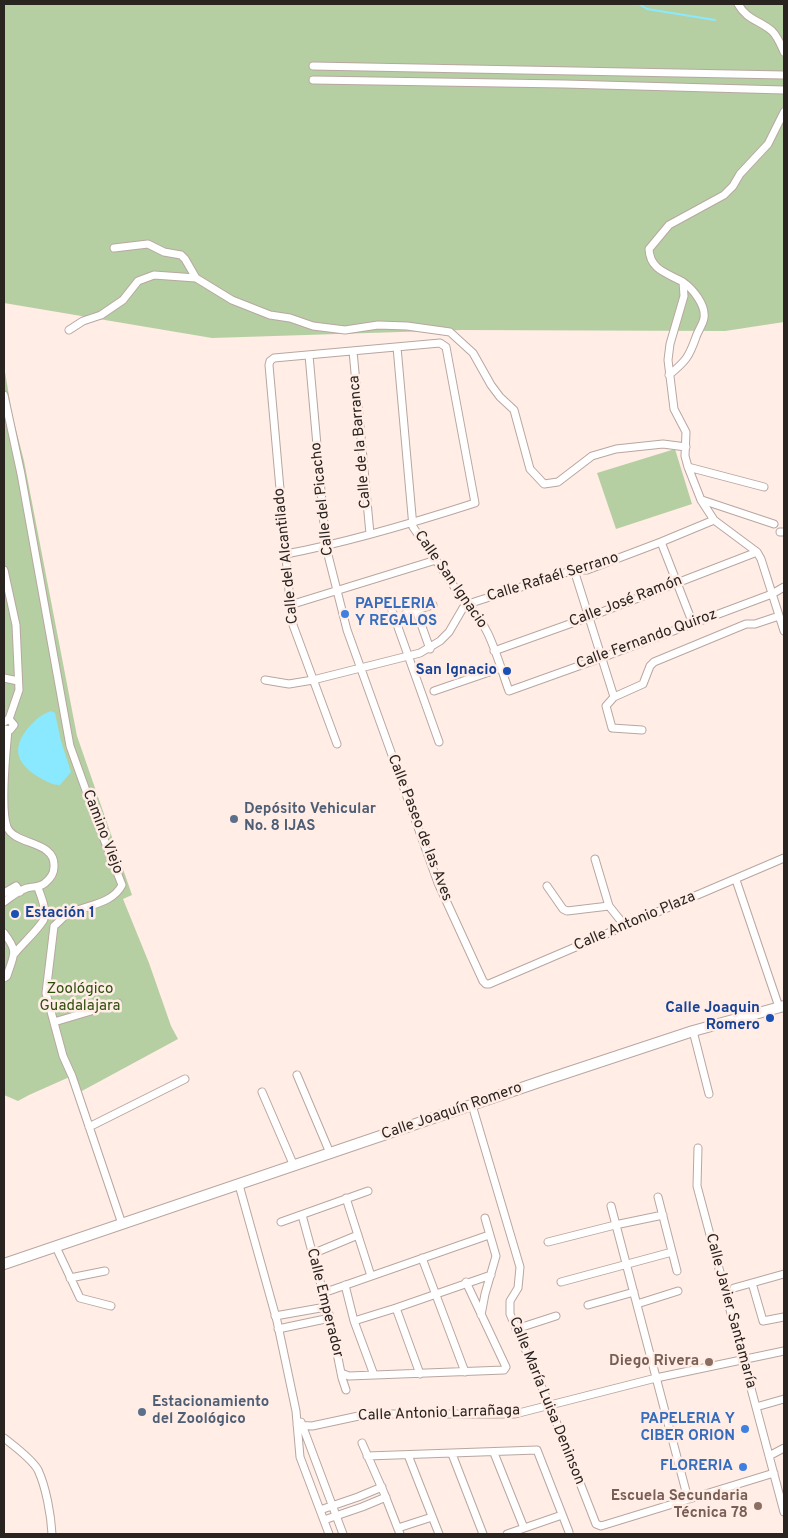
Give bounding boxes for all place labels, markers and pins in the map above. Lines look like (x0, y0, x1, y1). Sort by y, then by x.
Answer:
place label: PAPELERIA Y REGALOS (355, 596, 437, 631)
marker: PAPELERIA Y REGALOS (339, 608, 351, 620)
place label: San Ignacio (415, 662, 497, 680)
marker: San Ignacio (501, 665, 513, 677)
place label: Depósito Vehicular No. 8 IJAS (244, 801, 376, 836)
marker: Depósito Vehicular No. 8 IJAS (228, 813, 240, 825)
place label: Estación 1 (25, 905, 95, 923)
marker: Estación 1 (9, 908, 21, 920)
place label: Calle Joaquin Romero (665, 1000, 760, 1035)
marker: Calle Joaquin Romero (764, 1012, 776, 1024)
place label: Diego Rivera (609, 1353, 699, 1371)
marker: Diego Rivera (703, 1356, 715, 1368)
place label: Estacionamiento del Zoológico (152, 1394, 269, 1429)
marker: Estacionamiento del Zoológico (136, 1406, 148, 1418)
place label: PAPELERIA Y CIBER ORION (640, 1411, 735, 1446)
marker: PAPELERIA Y CIBER ORION (739, 1423, 751, 1435)
place label: FLORERIA (660, 1458, 733, 1476)
marker: FLORERIA (737, 1461, 749, 1473)
place label: Escuela Secundaria Técnica 78 (611, 1488, 748, 1523)
marker: Escuela Secundaria Técnica 78 (752, 1500, 764, 1512)

